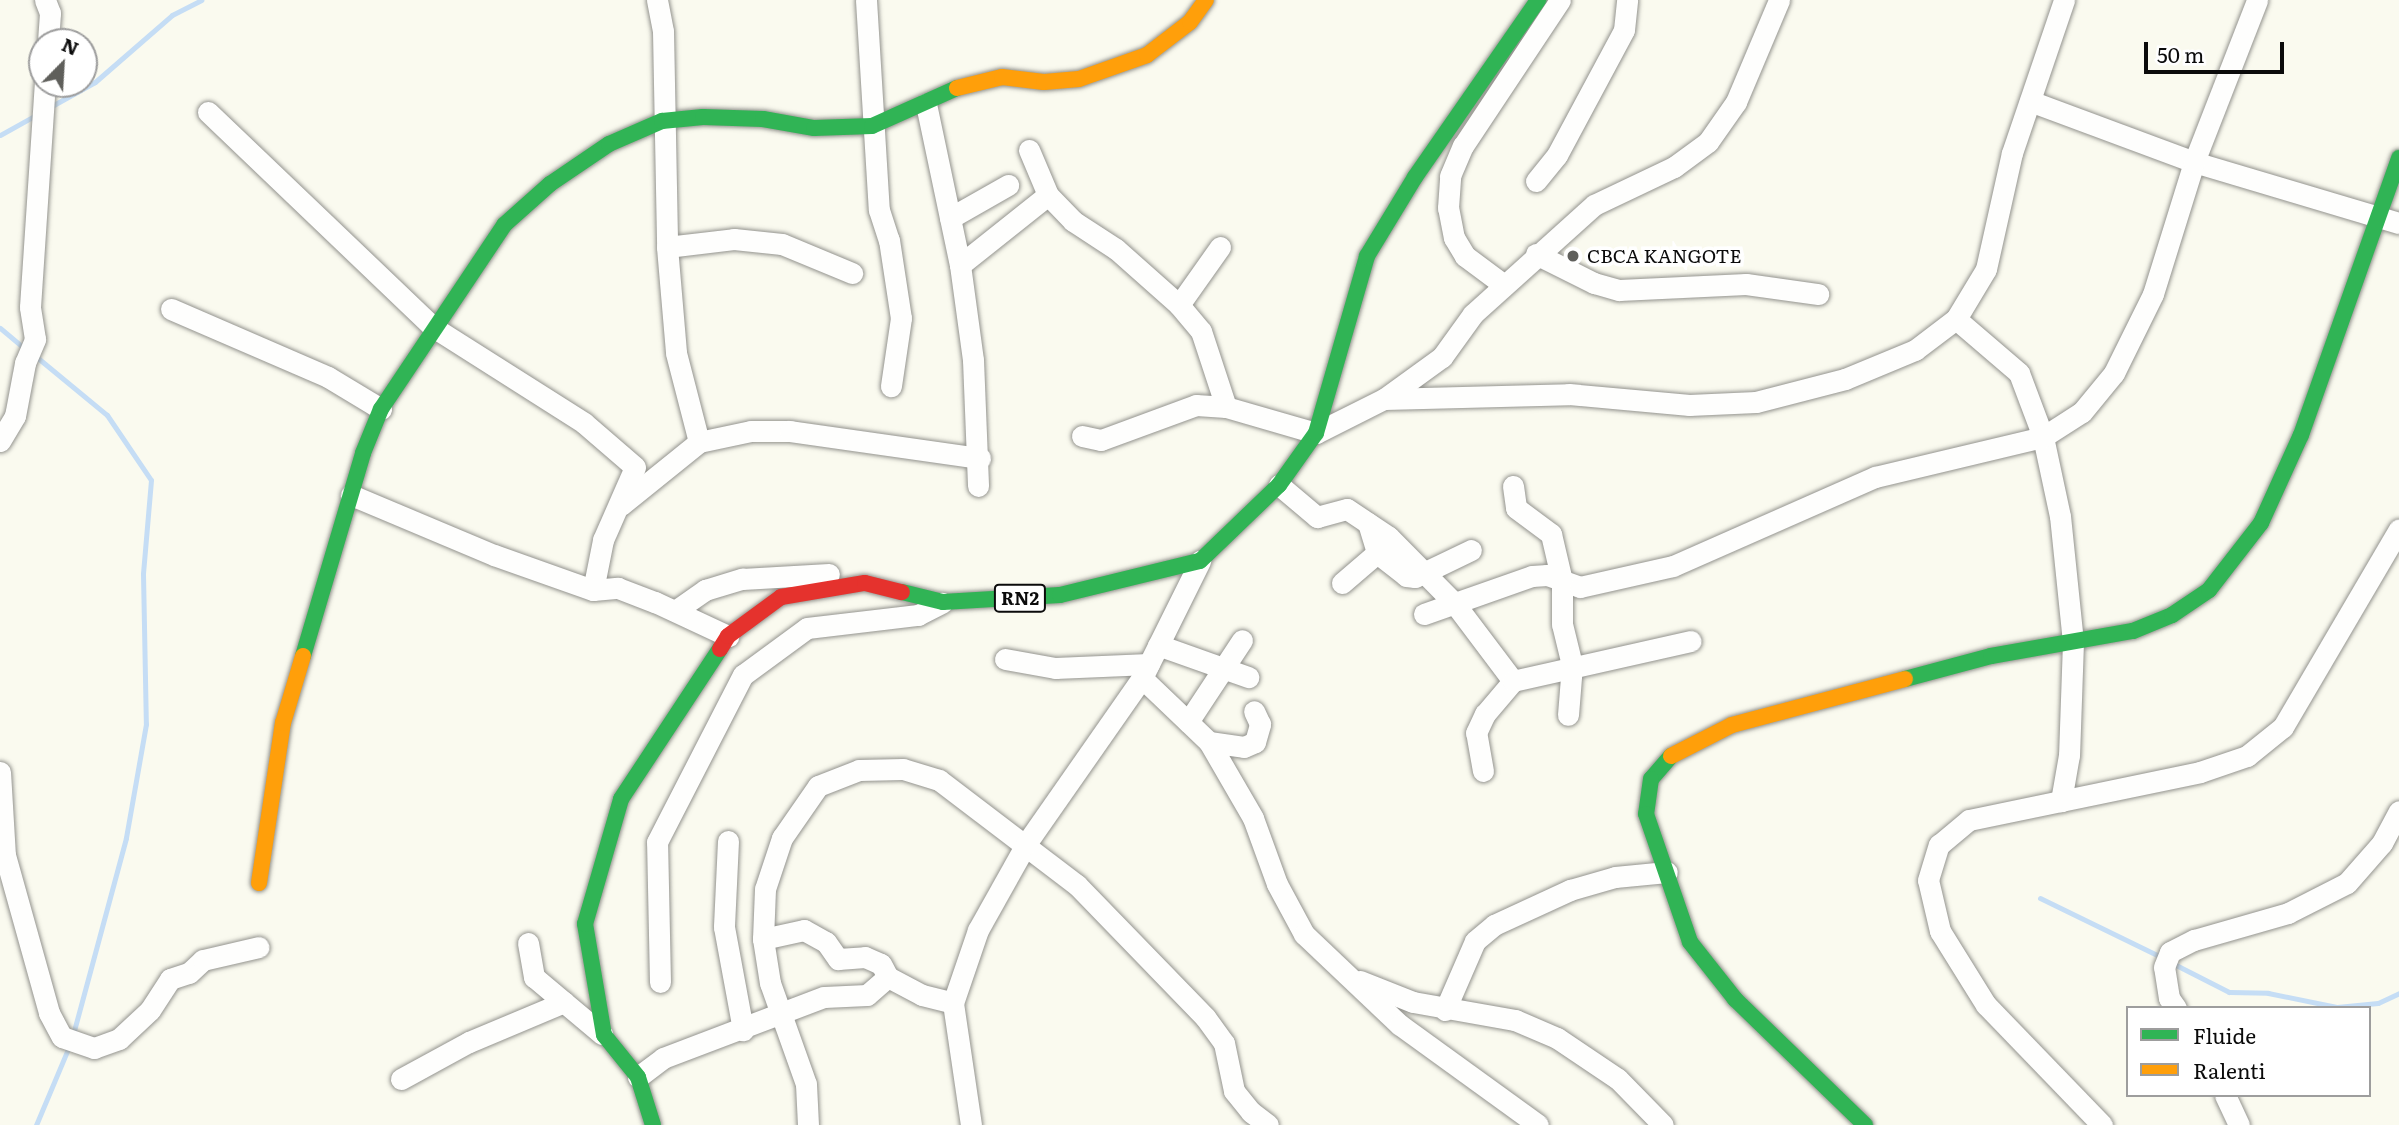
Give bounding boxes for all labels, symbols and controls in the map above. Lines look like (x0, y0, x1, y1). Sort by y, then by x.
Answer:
north arrow (28, 28, 98, 98)
scale bar (2147, 28, 2287, 72)
text: N (58, 30, 84, 62)
text: 50 m (2157, 38, 2204, 69)
place label: CBCA KANGOTE (1587, 245, 1742, 267)
marker: CBCA KANGOTE (1565, 248, 1581, 264)
road number: RN2 (994, 584, 1046, 612)
legend (2126, 1006, 2371, 1097)
text: Fluide (2193, 1019, 2256, 1050)
text: Ralenti (2193, 1054, 2266, 1085)

